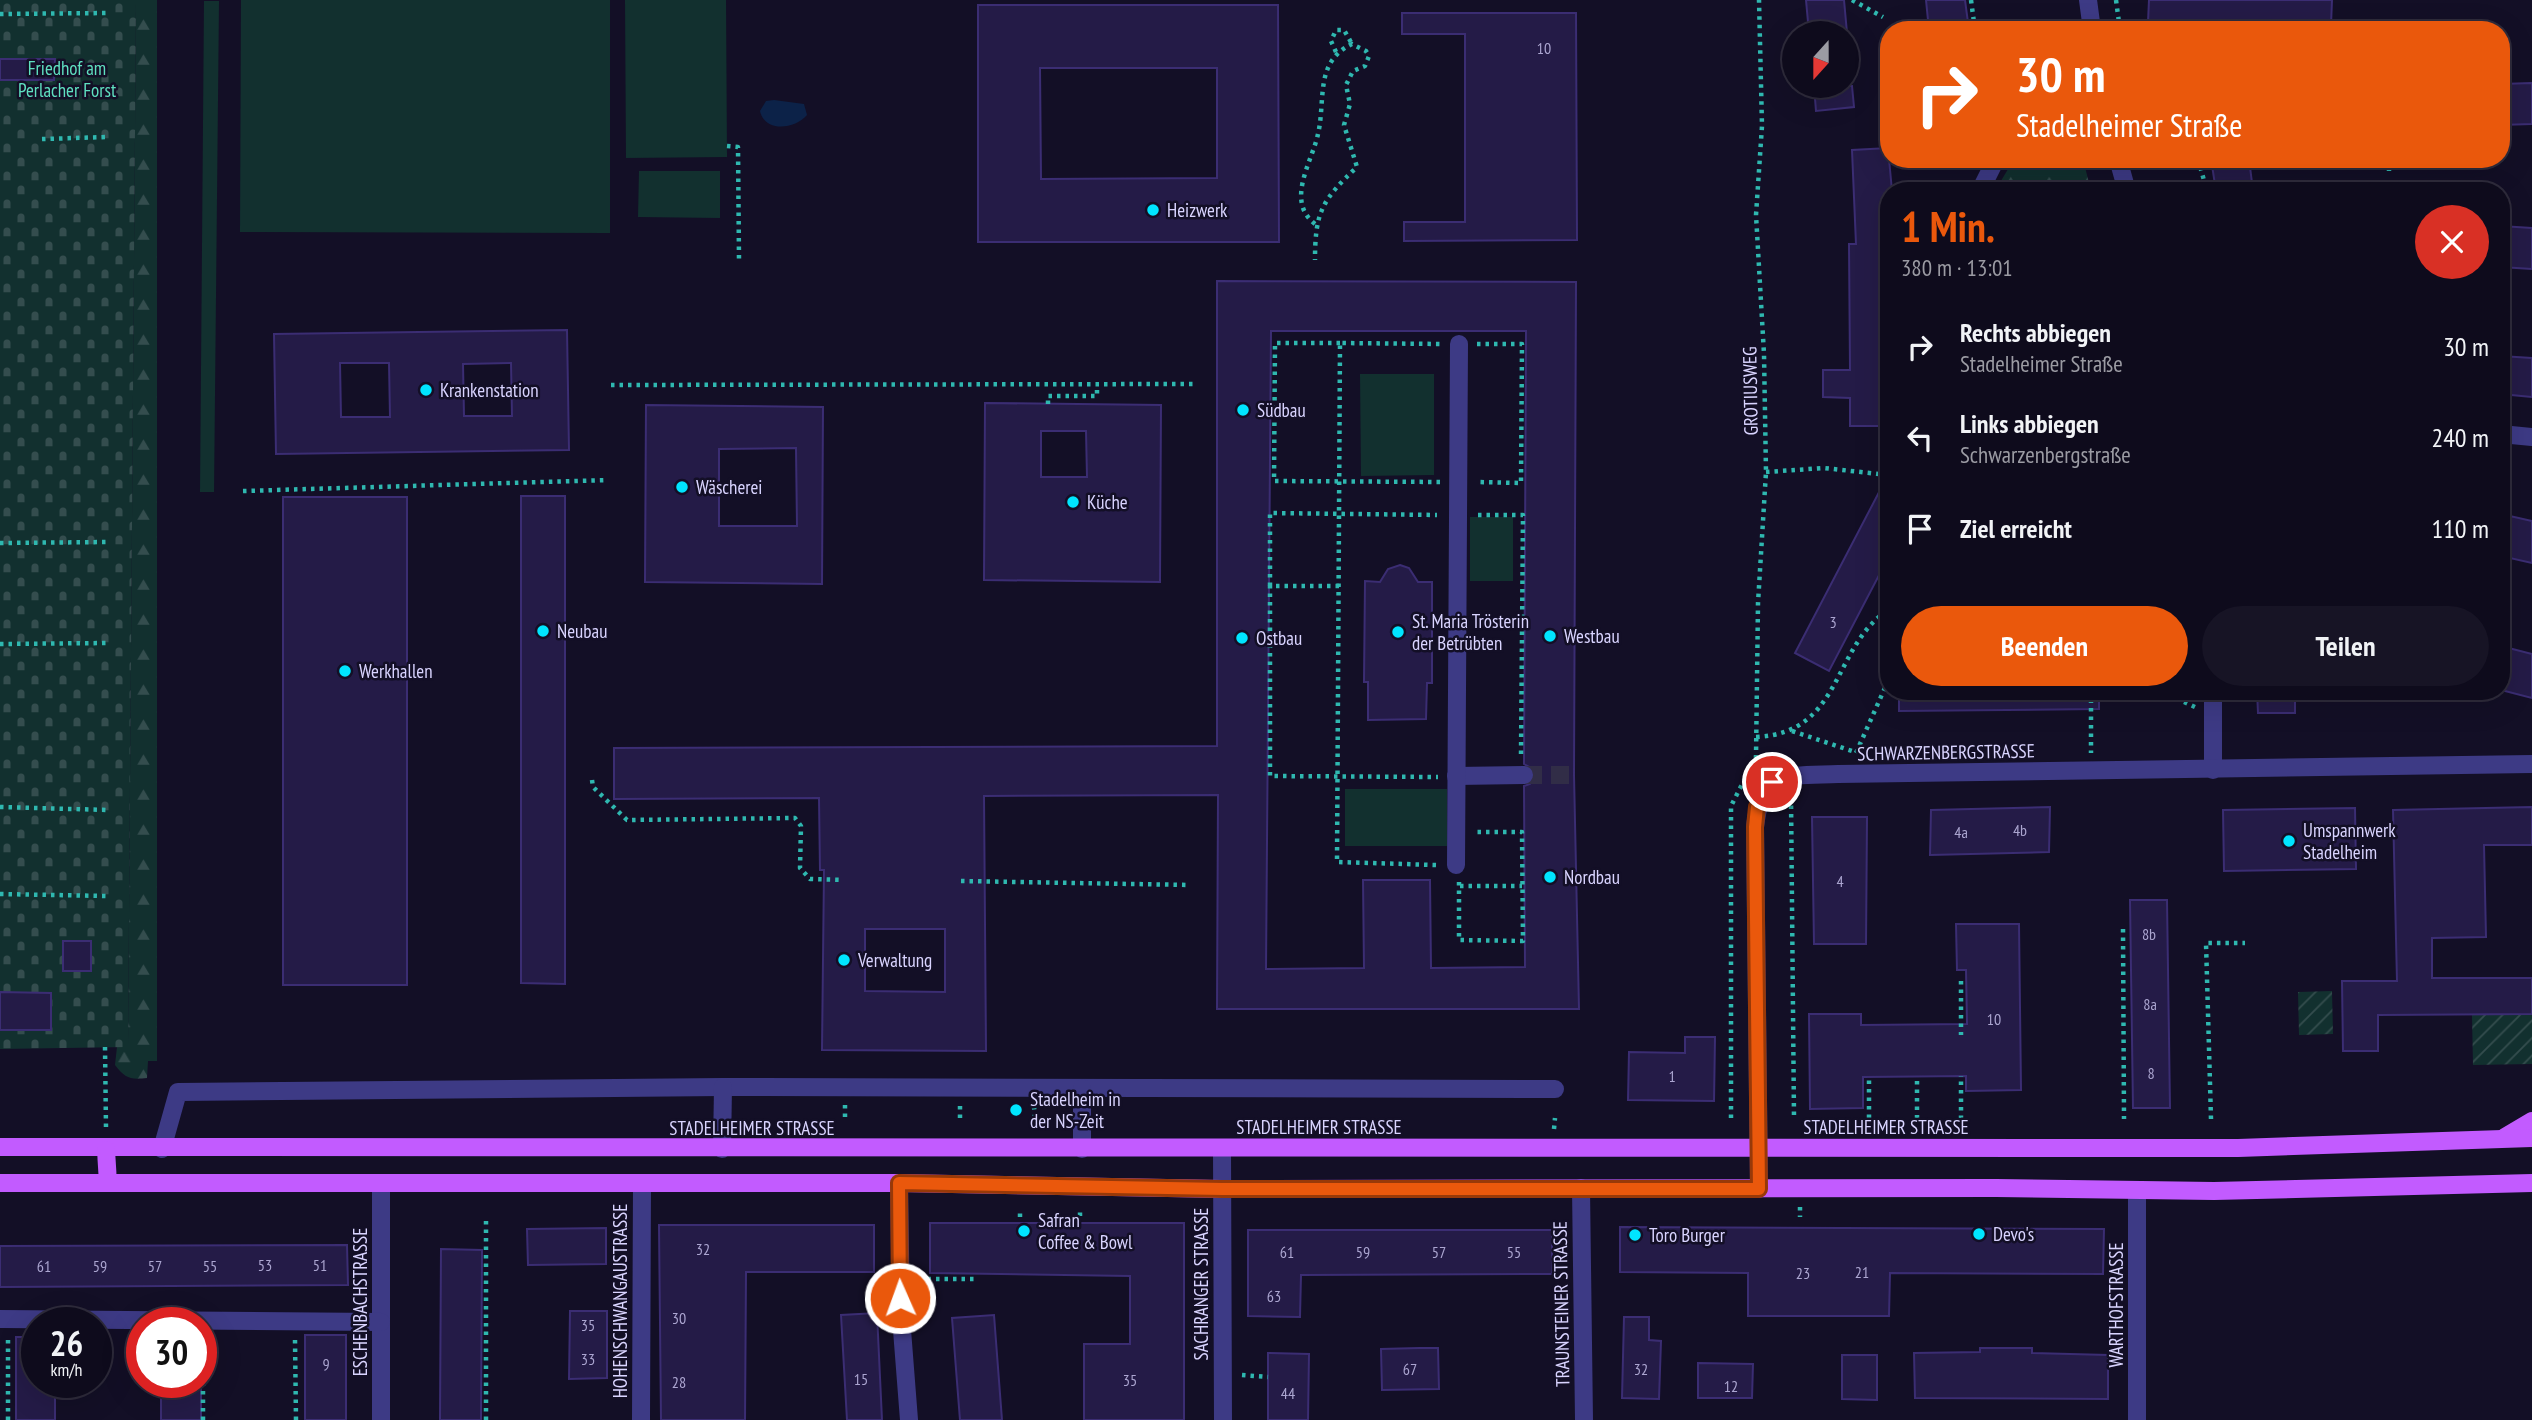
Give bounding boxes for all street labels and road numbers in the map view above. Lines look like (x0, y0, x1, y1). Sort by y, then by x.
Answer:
street label: GROTIUSWEG (1737, 346, 1763, 436)
street label: SCHWARZENBERGSTRASSE (1857, 738, 2035, 766)
street label: STADELHEIMER STRASSE (1236, 1115, 1402, 1139)
street label: STADELHEIMER STRASSE (1803, 1115, 1969, 1139)
street label: STADELHEIMER STRASSE (669, 1116, 835, 1140)
street label: HOHENSCHWANGAUSTRASSE (608, 1204, 632, 1398)
street label: SACHRANGER STRASSE (1189, 1208, 1213, 1360)
street label: TRAUNSTEINER STRASSE (1548, 1221, 1574, 1387)
street label: ESCHENBACHSTRASSE (348, 1228, 372, 1376)
street label: WARTHOFSTRASSE (2104, 1242, 2128, 1368)

